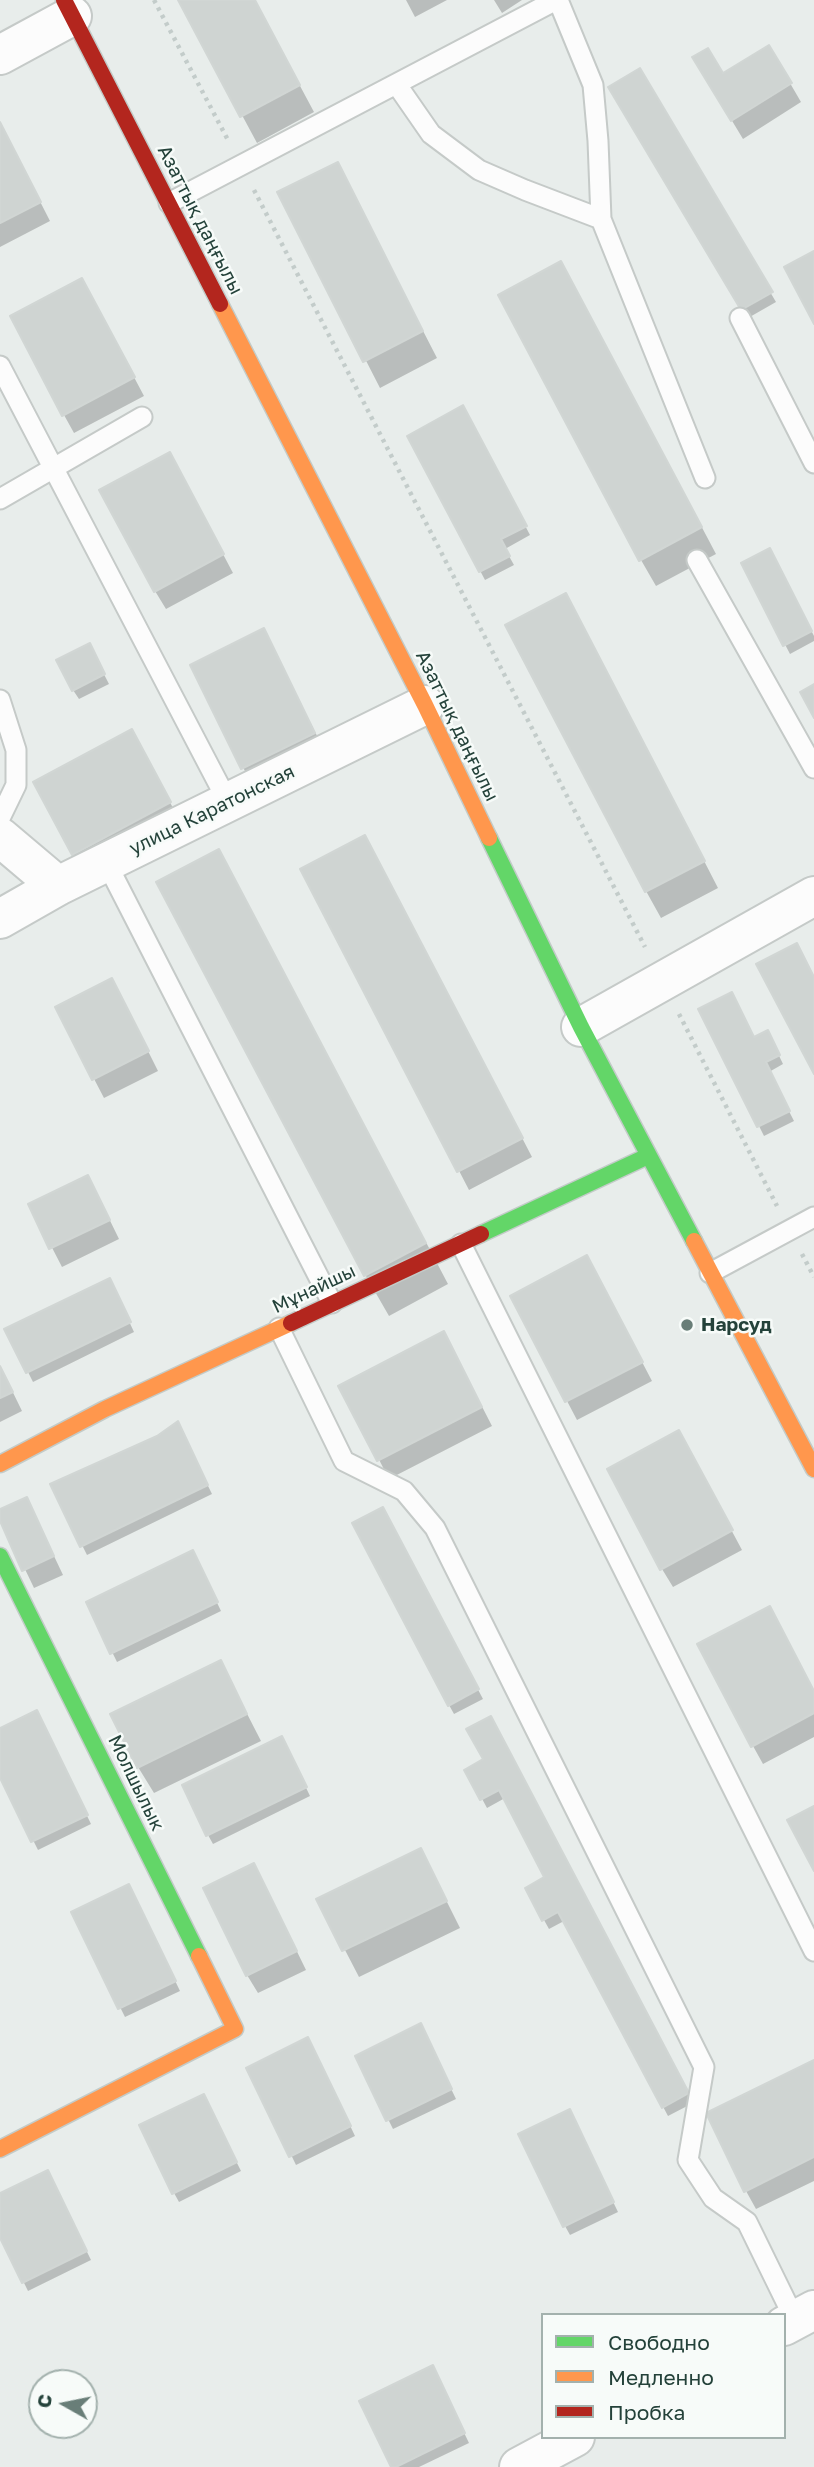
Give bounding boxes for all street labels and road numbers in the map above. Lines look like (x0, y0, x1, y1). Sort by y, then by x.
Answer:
street label: Азаттық даңғылы (152, 141, 248, 299)
street label: Азаттық даңғылы (411, 647, 503, 805)
street label: улица Каратонская (126, 760, 298, 860)
street label: Мұнайшы (269, 1260, 359, 1318)
street label: Молшылык (103, 1731, 169, 1835)

